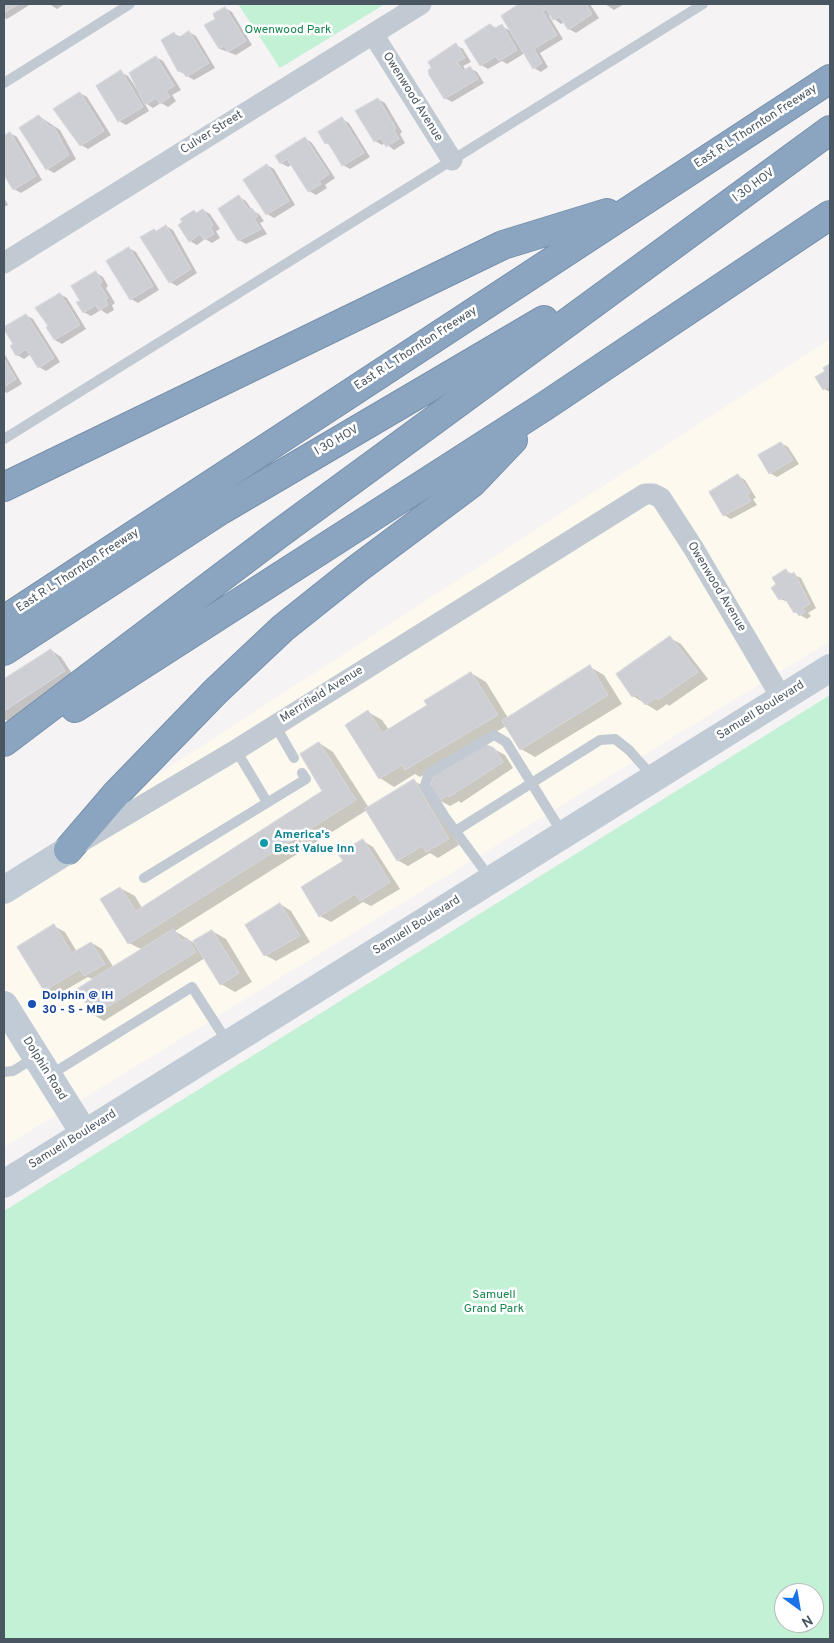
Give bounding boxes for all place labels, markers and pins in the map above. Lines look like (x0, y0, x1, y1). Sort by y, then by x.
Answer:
place label: America's Best Value Inn (274, 829, 354, 857)
marker: America's Best Value Inn (258, 837, 270, 849)
place label: Dolphin @ IH 30 - S - MB (42, 990, 113, 1018)
marker: Dolphin @ IH 30 - S - MB (26, 998, 38, 1010)

